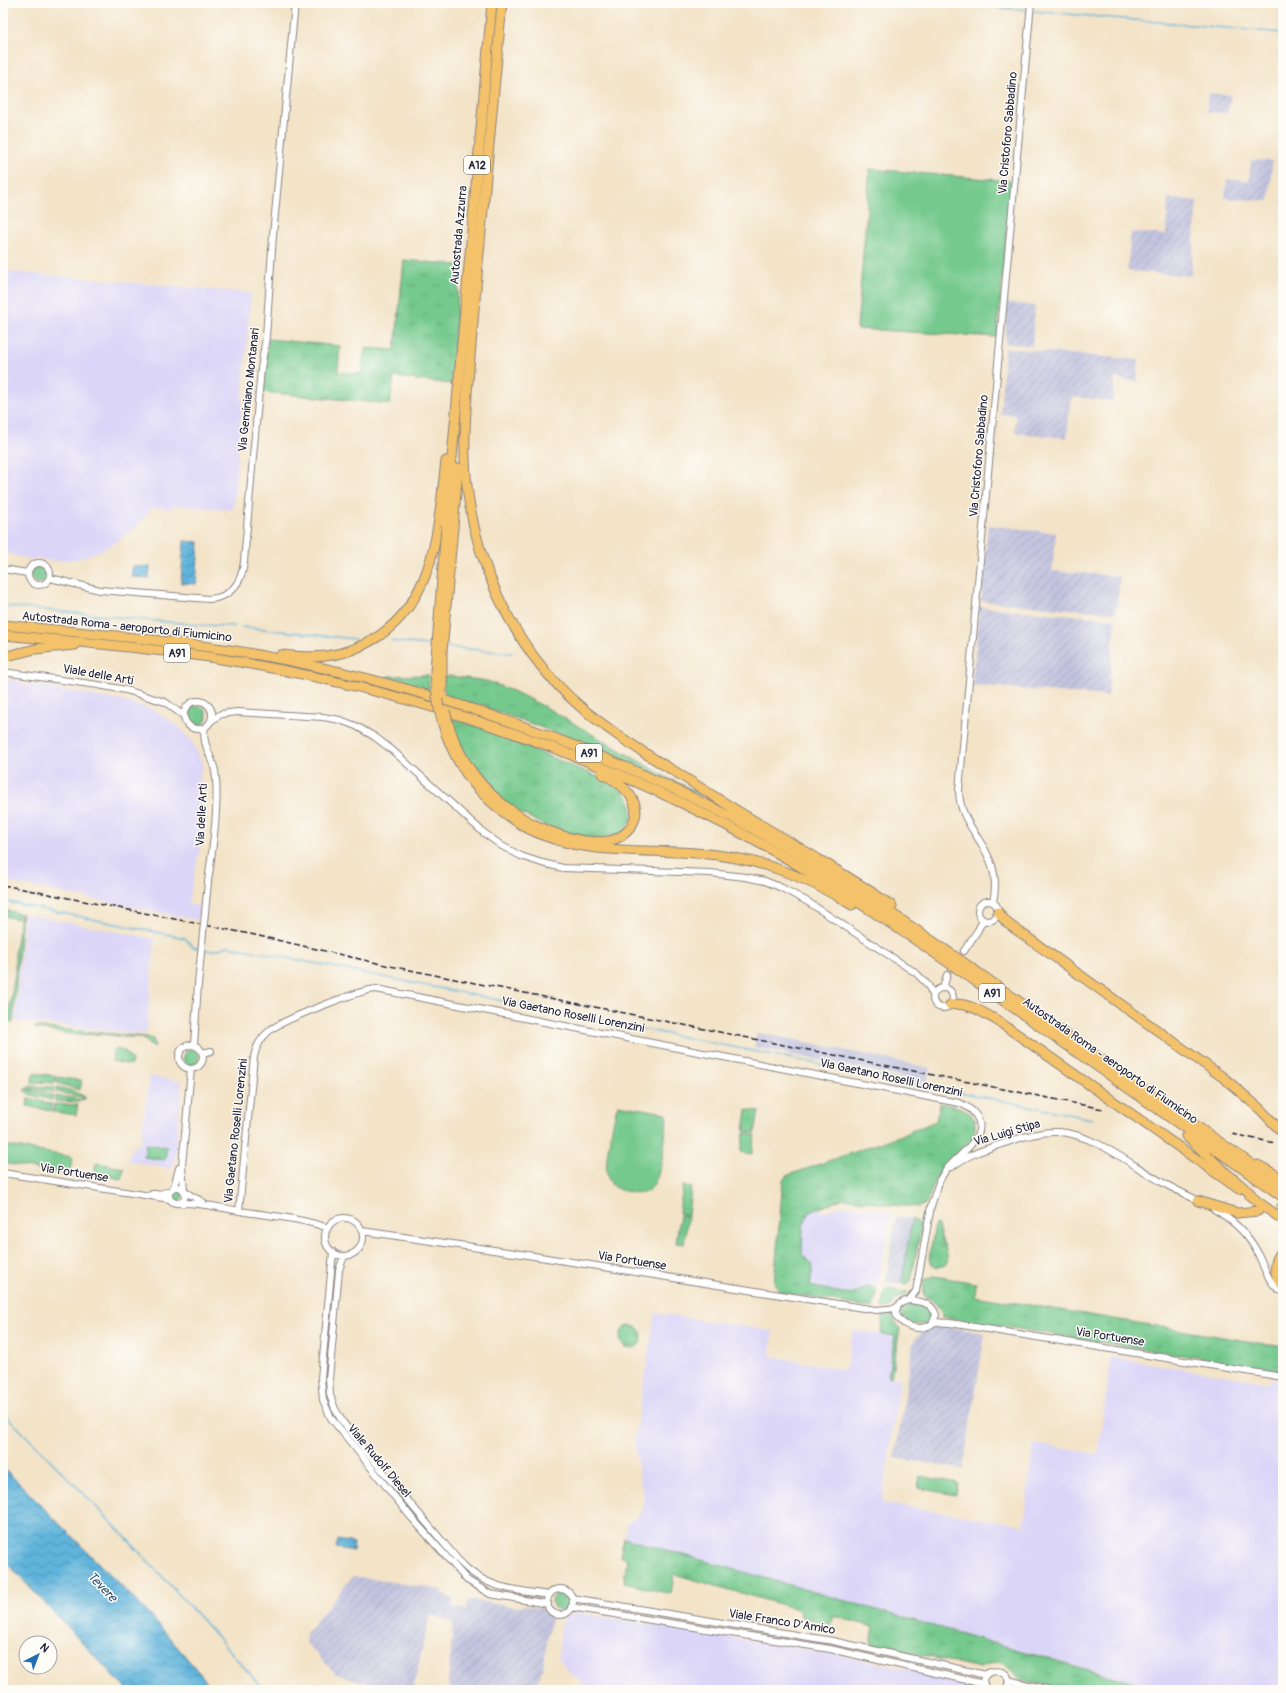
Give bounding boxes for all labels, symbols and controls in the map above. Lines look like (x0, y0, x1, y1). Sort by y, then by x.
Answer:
street label: Via Cristoforo Sabbadino (995, 71, 1021, 195)
road number: A12 (464, 156, 490, 174)
street label: Autostrada Azzurra (447, 185, 471, 285)
street label: Via Geminiano Montanari (235, 327, 263, 453)
street label: Via Cristoforo Sabbadino (966, 394, 992, 518)
street label: Autostrada Roma - aeroporto di Fiumicino (21, 609, 233, 646)
road number: A91 (164, 644, 190, 662)
street label: Viale delle Arti (61, 661, 135, 689)
road number: A91 (576, 744, 602, 762)
street label: Via delle Arti (193, 783, 211, 847)
road number: A91 (979, 984, 1005, 1002)
street label: Via Gaetano Roselli Lorenzini (500, 994, 646, 1036)
street label: Autostrada Roma - aeroporto di Fiumicino (1019, 994, 1201, 1128)
street label: Via Gaetano Roselli Lorenzini (818, 1056, 964, 1100)
street label: Via Gaetano Roselli Lorenzini (221, 1058, 251, 1204)
street label: Via Luigi Stipa (972, 1116, 1042, 1150)
street label: Via Portuense (39, 1160, 109, 1186)
street label: Via Portuense (597, 1248, 667, 1274)
street label: Via Portuense (1075, 1324, 1145, 1350)
street label: Viale Rudolf Diesel (344, 1421, 414, 1501)
water label: Tevere (84, 1569, 121, 1607)
street label: Viale Franco D'Amico (728, 1606, 837, 1638)
north arrow (18, 1635, 58, 1675)
text: N (37, 1641, 52, 1656)

